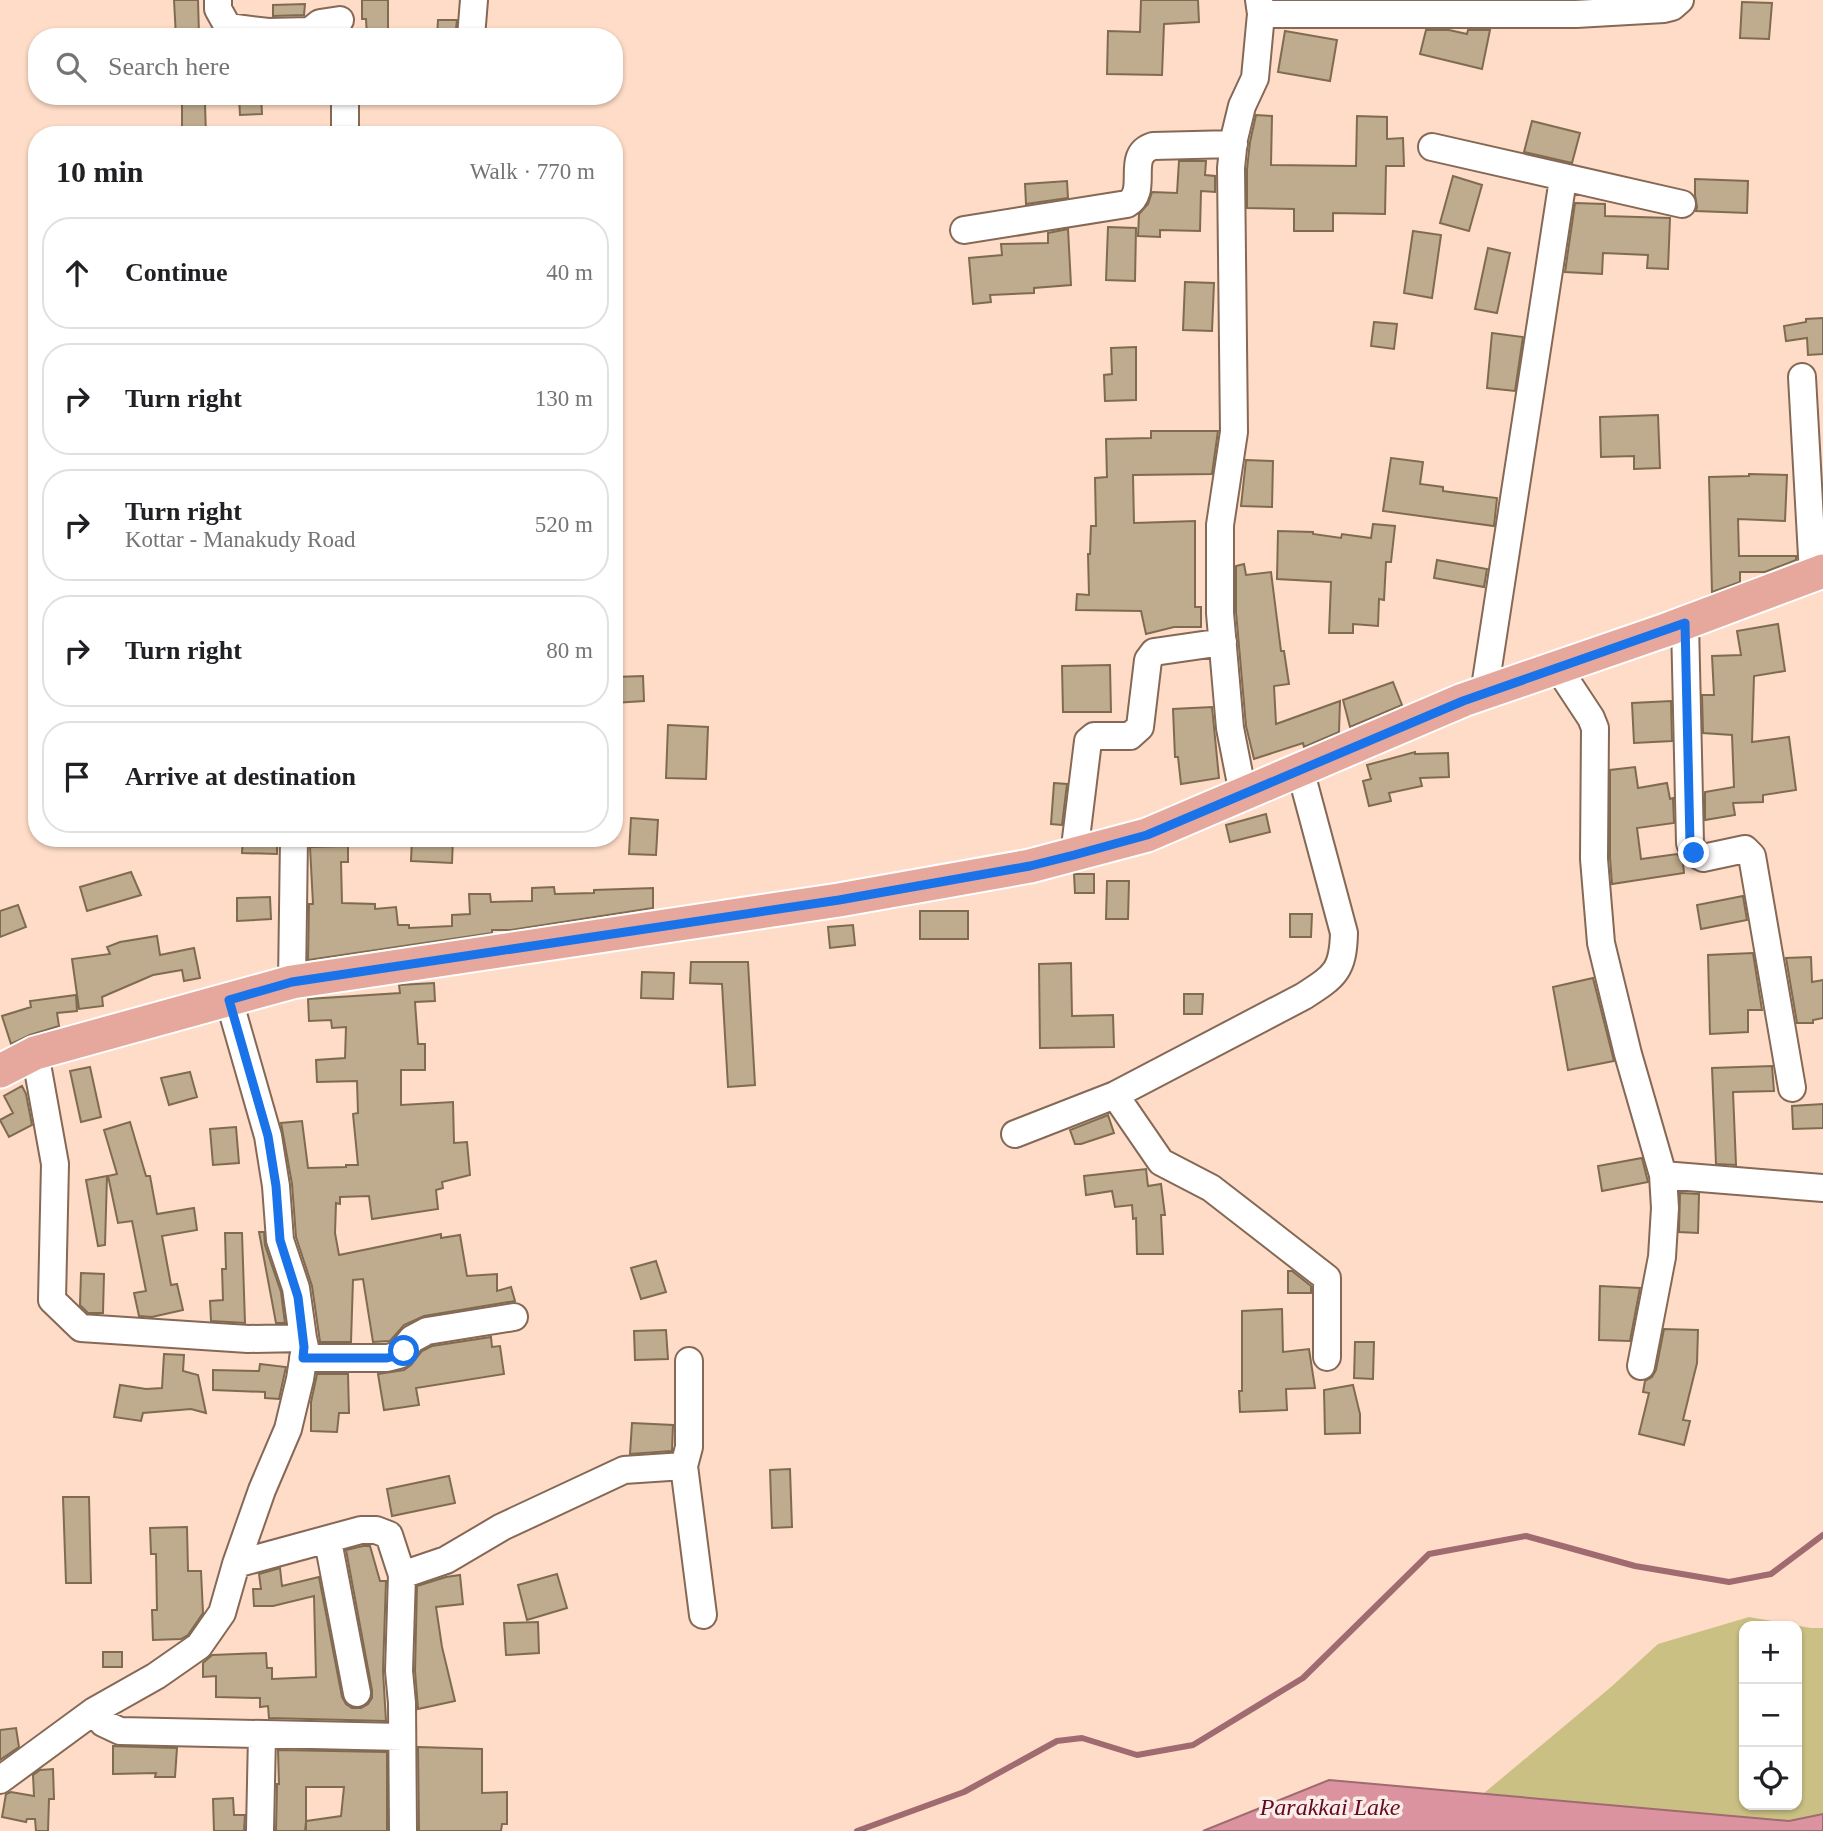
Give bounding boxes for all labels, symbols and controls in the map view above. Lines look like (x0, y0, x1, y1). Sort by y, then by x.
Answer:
search box (28, 28, 623, 105)
icon: search (52, 48, 90, 86)
text: Search here (108, 52, 230, 81)
text: 10 min (56, 155, 144, 188)
text: Walk · 770 m (470, 159, 595, 184)
icon: ahead (58, 254, 96, 292)
text: Continue (125, 258, 228, 287)
text: 40 m (546, 260, 593, 285)
icon: right (58, 380, 96, 418)
text: Turn right (125, 384, 242, 413)
text: 130 m (535, 386, 593, 411)
text: Turn right (125, 497, 242, 526)
icon: right (58, 506, 96, 544)
text: 520 m (535, 512, 593, 537)
text: Kottar - Manakudy Road (125, 527, 356, 552)
icon: right (58, 632, 96, 670)
text: Turn right (125, 636, 242, 665)
text: 80 m (546, 638, 593, 663)
icon: arrive (58, 758, 96, 796)
text: Arrive at destination (125, 762, 356, 791)
route end (1678, 837, 1709, 868)
route start (388, 1335, 419, 1366)
map controls (1739, 1621, 1802, 1810)
button: + (1739, 1621, 1802, 1684)
button: − (1739, 1684, 1802, 1747)
button: locate (1739, 1747, 1802, 1810)
water label: Parakkai Lake (1259, 1794, 1401, 1820)

